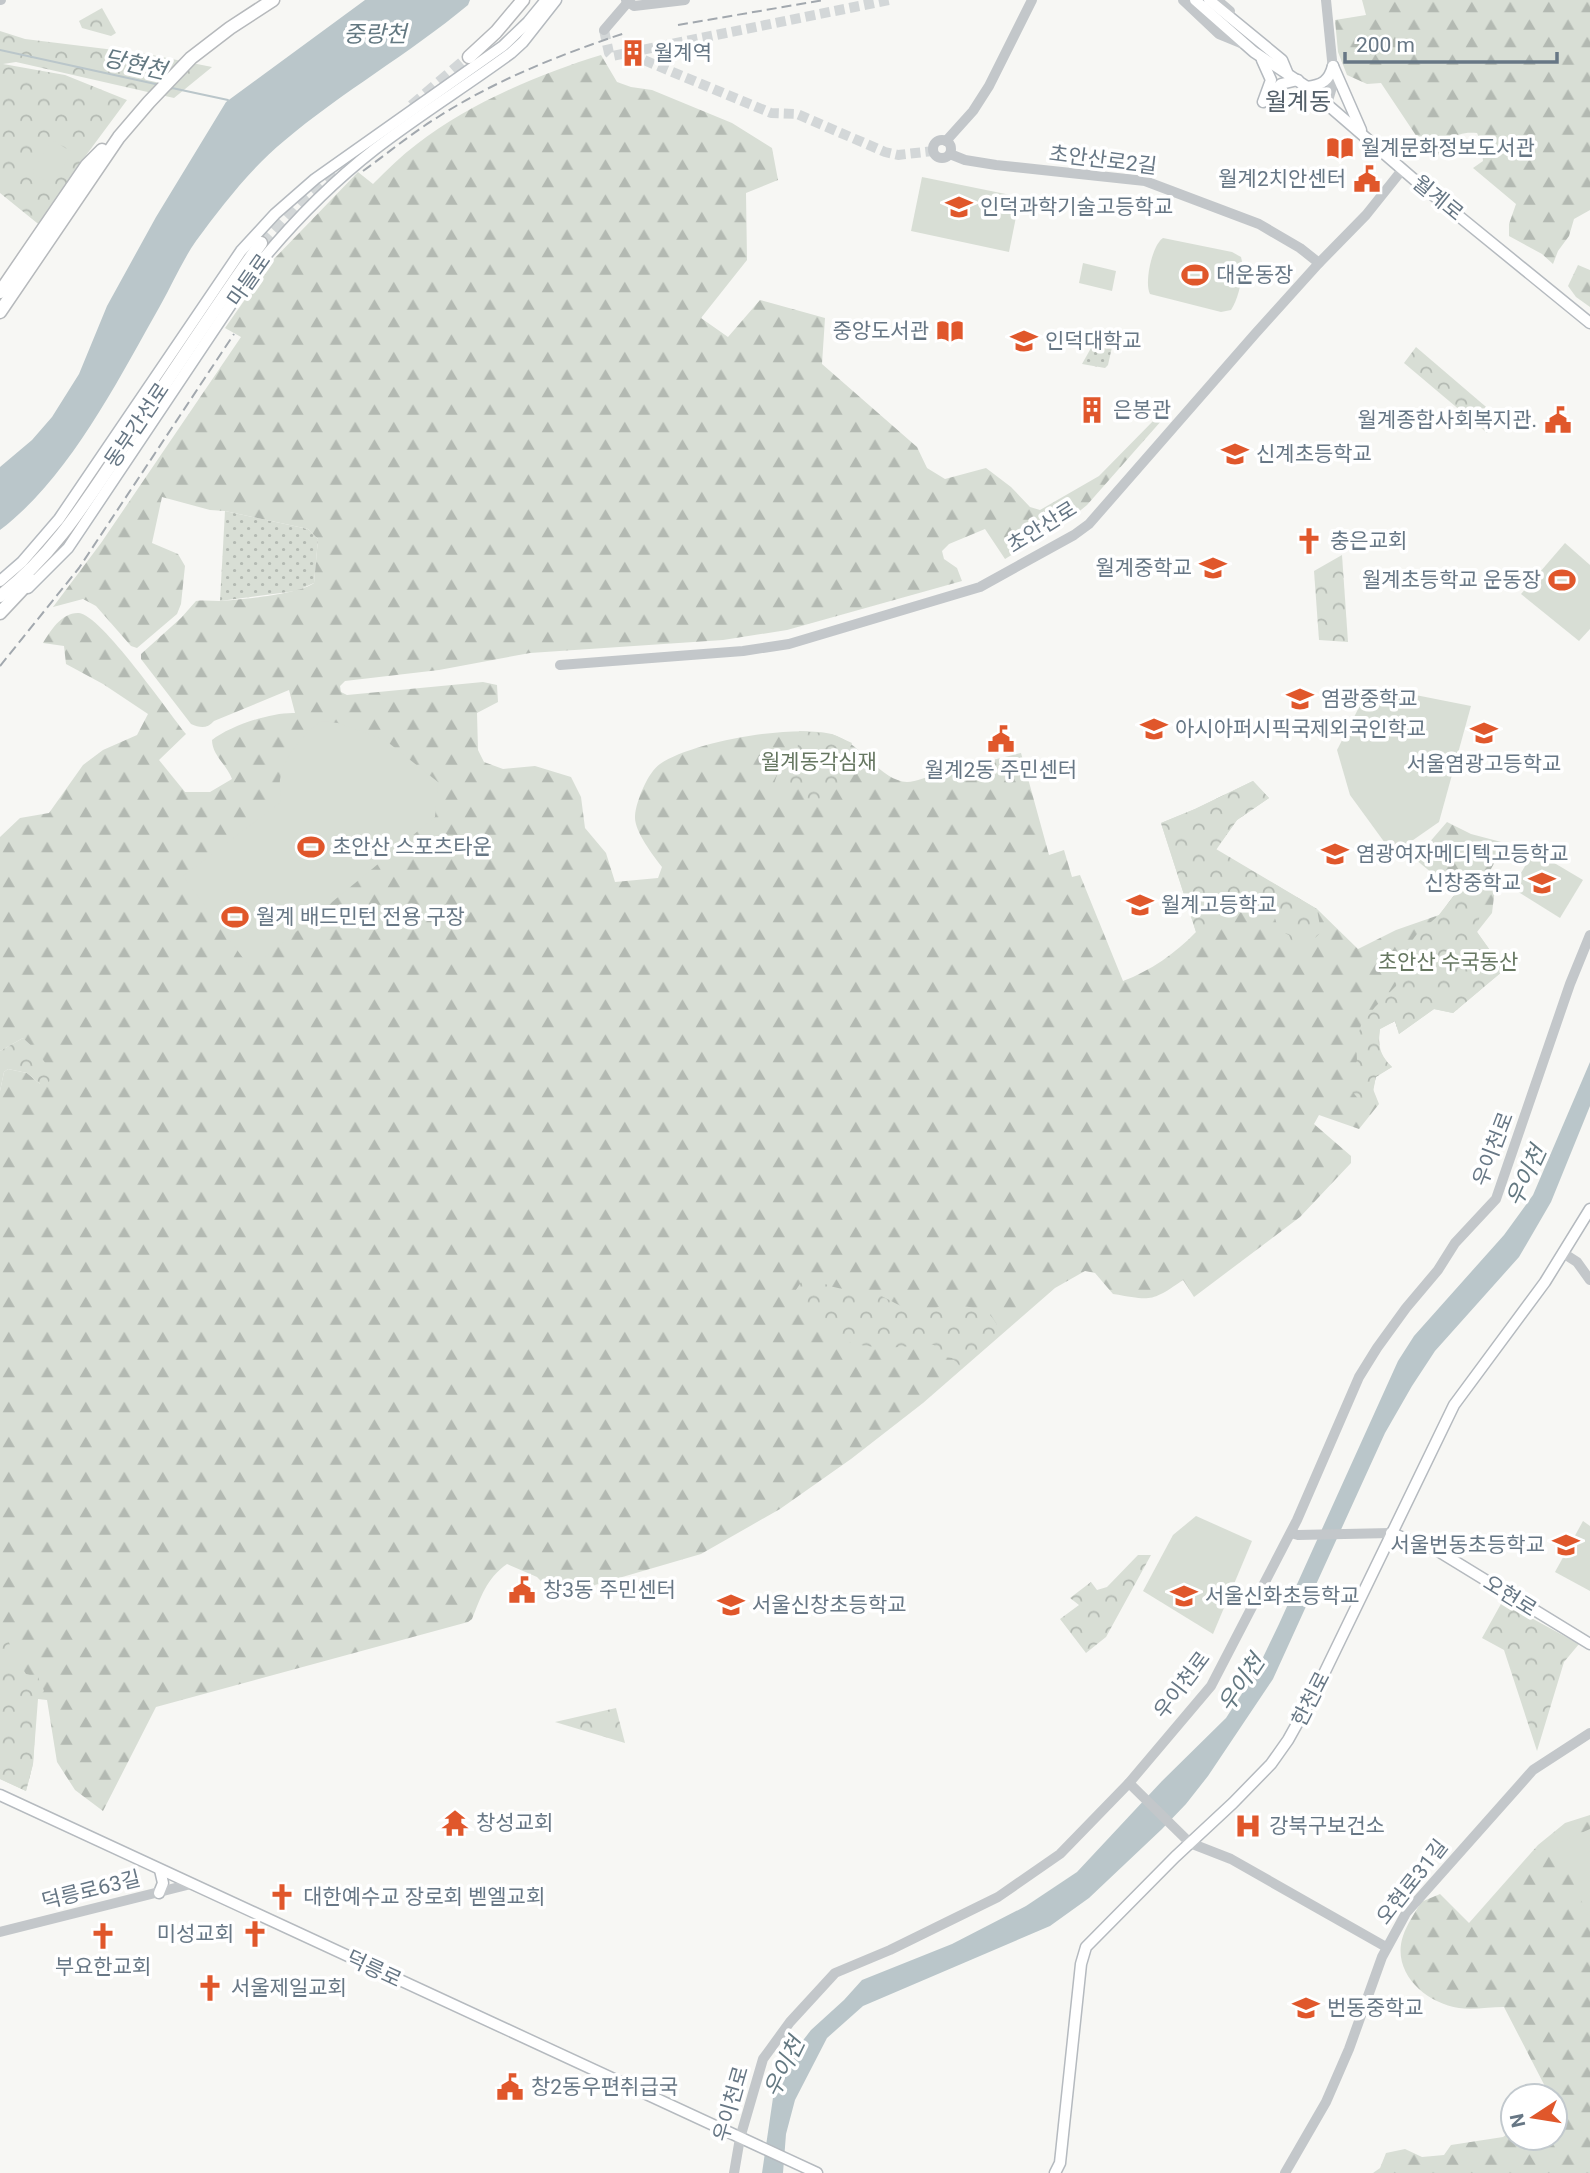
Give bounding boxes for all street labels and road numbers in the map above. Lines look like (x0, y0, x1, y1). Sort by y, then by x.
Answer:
street label: 초안산로2길 (1048, 141, 1158, 179)
street label: 월계로 (1408, 170, 1468, 226)
street label: 마들로 (223, 249, 275, 311)
street label: 동부간선로 (100, 378, 174, 472)
street label: 초안산로 (1003, 496, 1081, 558)
street label: 우이천로 (1468, 1109, 1518, 1189)
street label: 오현로 (1479, 1570, 1541, 1622)
street label: 우이천로 (1149, 1647, 1215, 1723)
street label: 한천로 (1287, 1668, 1335, 1730)
street label: 오현로31길 (1371, 1835, 1453, 1929)
street label: 덕릉로63길 (39, 1866, 143, 1914)
street label: 덕릉로 (343, 1946, 405, 1992)
street label: 우이천로 (709, 2064, 753, 2144)

